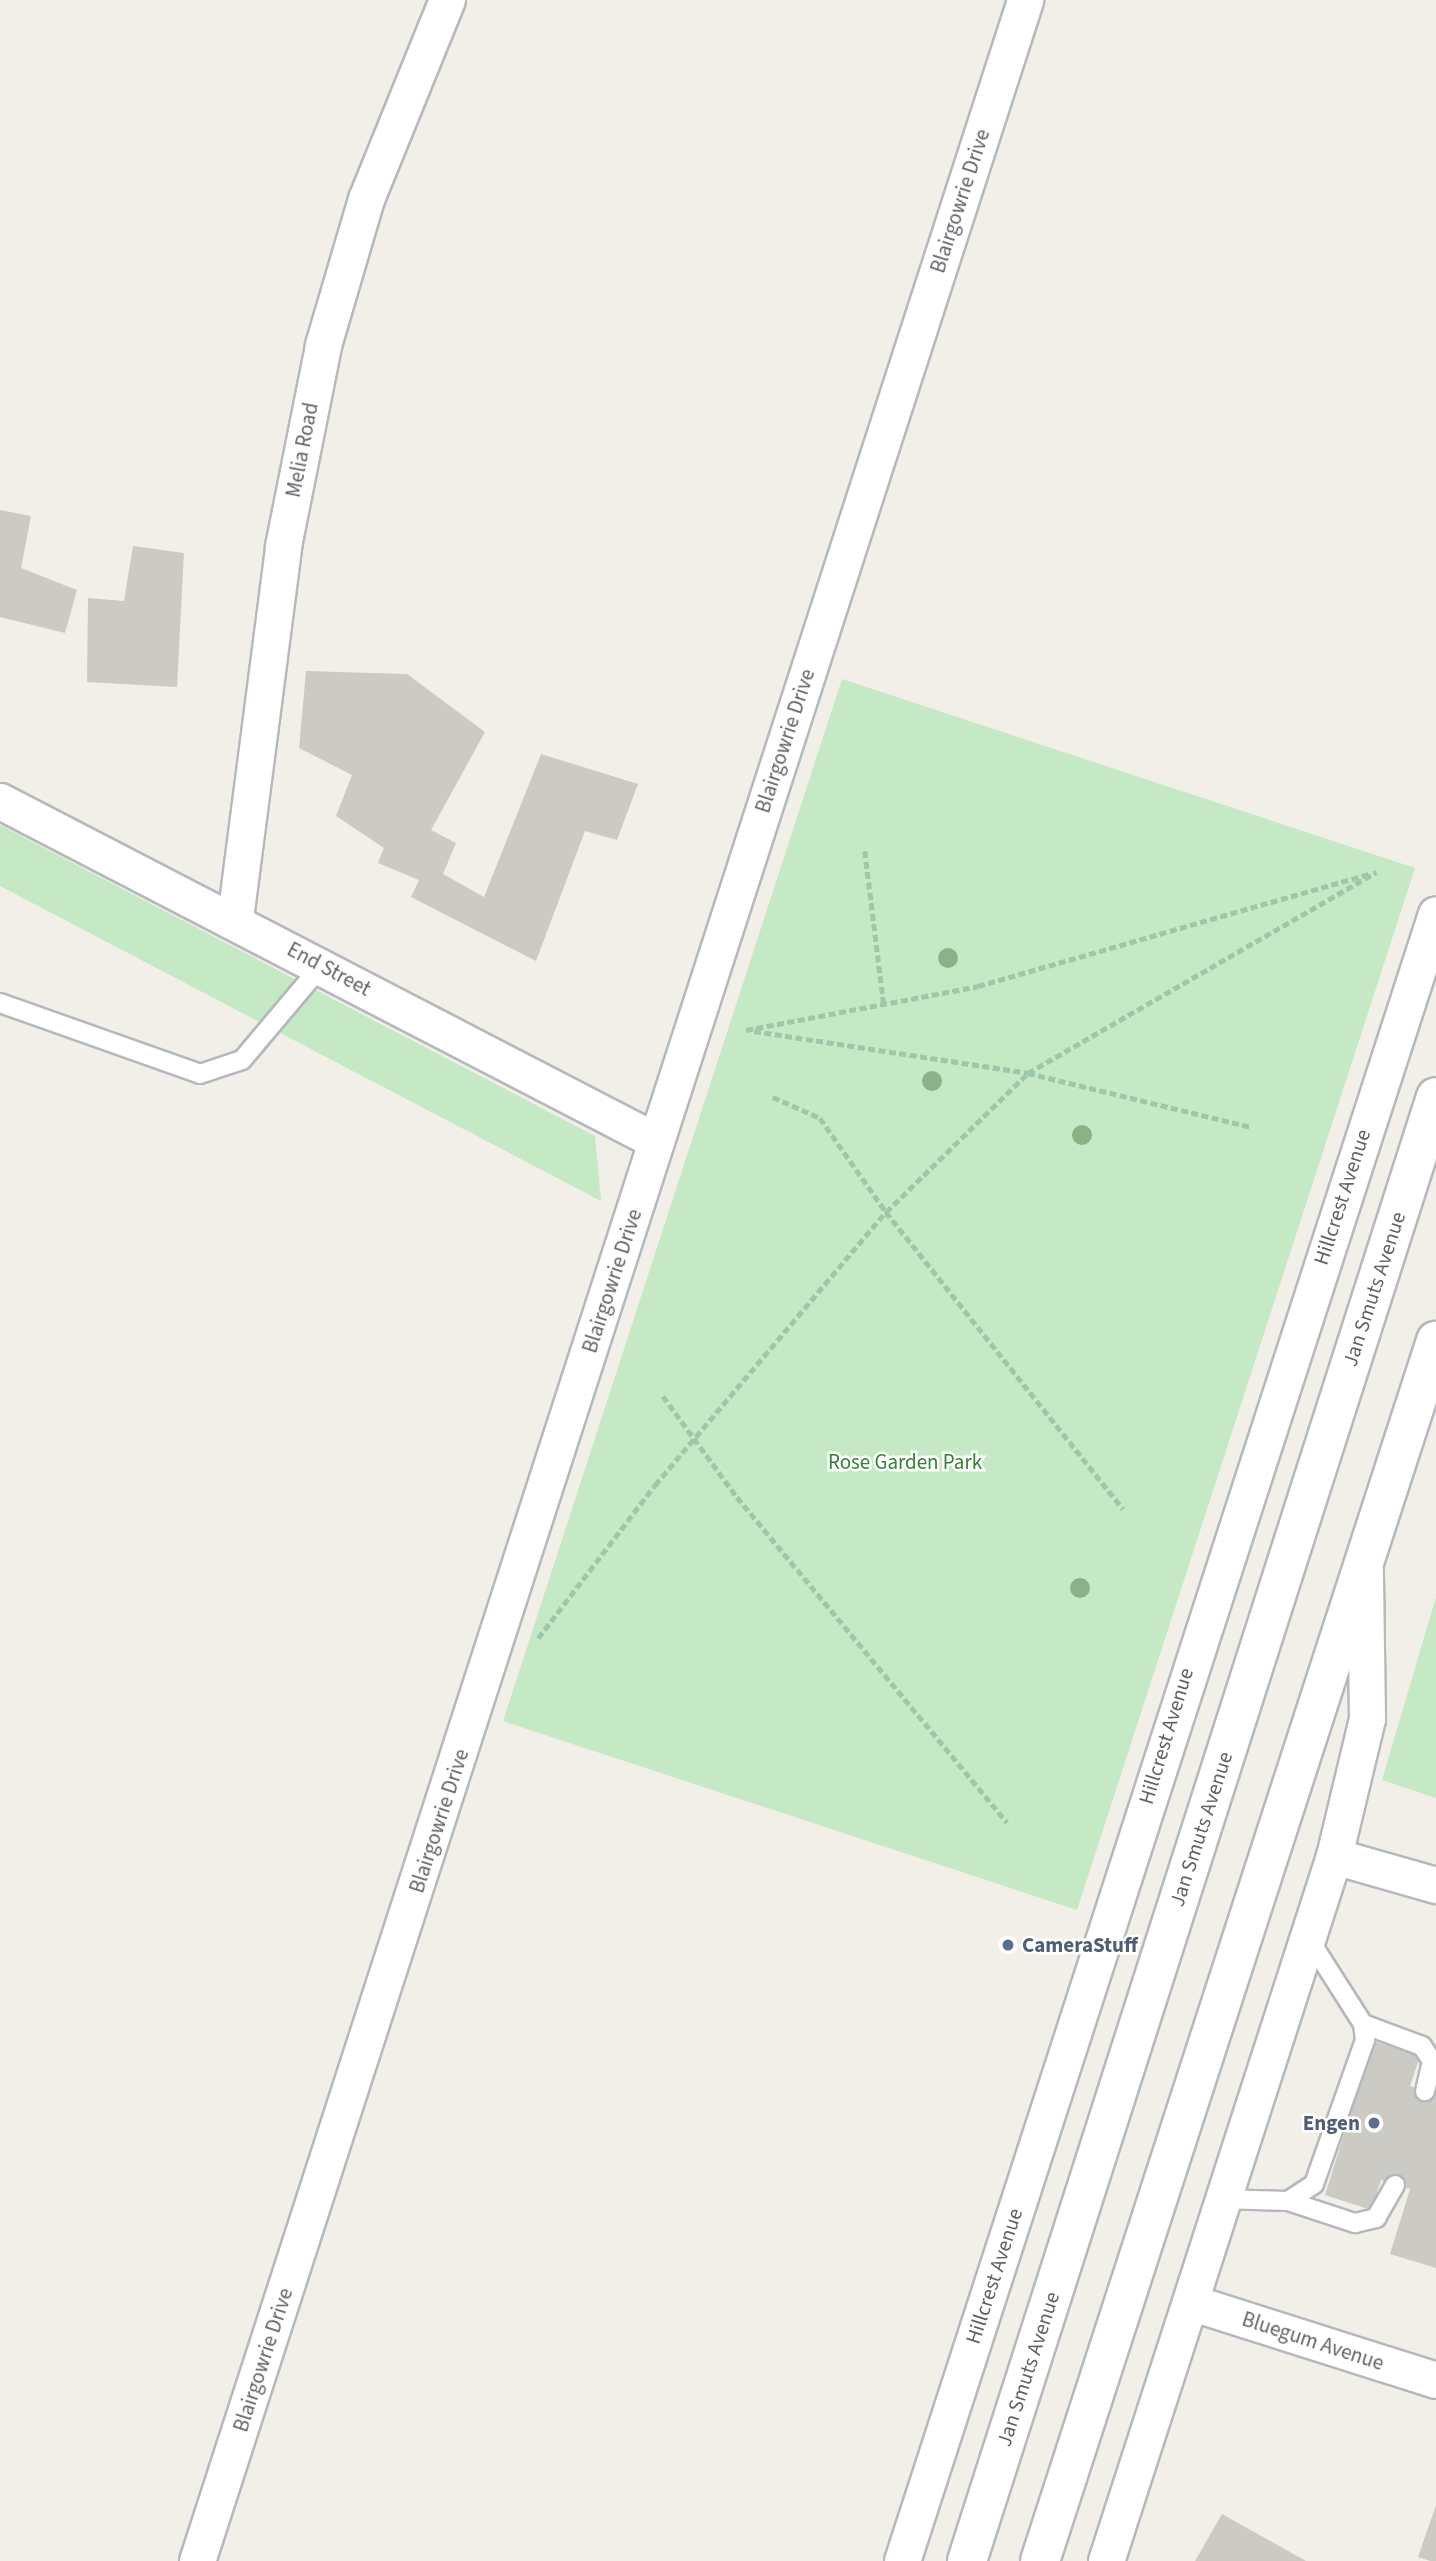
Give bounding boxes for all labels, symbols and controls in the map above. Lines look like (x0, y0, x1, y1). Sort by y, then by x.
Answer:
street label: Blairgowrie Drive (925, 126, 995, 276)
street label: Melia Road (280, 400, 324, 500)
street label: Blairgowrie Drive (750, 666, 820, 816)
street label: End Street (283, 937, 375, 1001)
street label: Hillcrest Avenue (1308, 1126, 1376, 1268)
street label: Blairgowrie Drive (577, 1206, 647, 1356)
street label: Jan Smuts Avenue (1337, 1209, 1411, 1369)
park label: Rose Garden Park (828, 1449, 982, 1475)
street label: Hillcrest Avenue (1133, 1665, 1199, 1807)
street label: Blairgowrie Drive (404, 1746, 474, 1896)
street label: Jan Smuts Avenue (1164, 1749, 1238, 1909)
place label: CameraStuff (1022, 1932, 1138, 1958)
marker: CameraStuff (1000, 1937, 1016, 1953)
place label: Engen (1303, 2110, 1360, 2136)
marker: Engen (1366, 2115, 1382, 2131)
street label: Hillcrest Avenue (960, 2205, 1028, 2347)
street label: Blairgowrie Drive (228, 2285, 298, 2435)
street label: Jan Smuts Avenue (991, 2289, 1065, 2449)
street label: Bluegum Avenue (1239, 2306, 1387, 2376)

